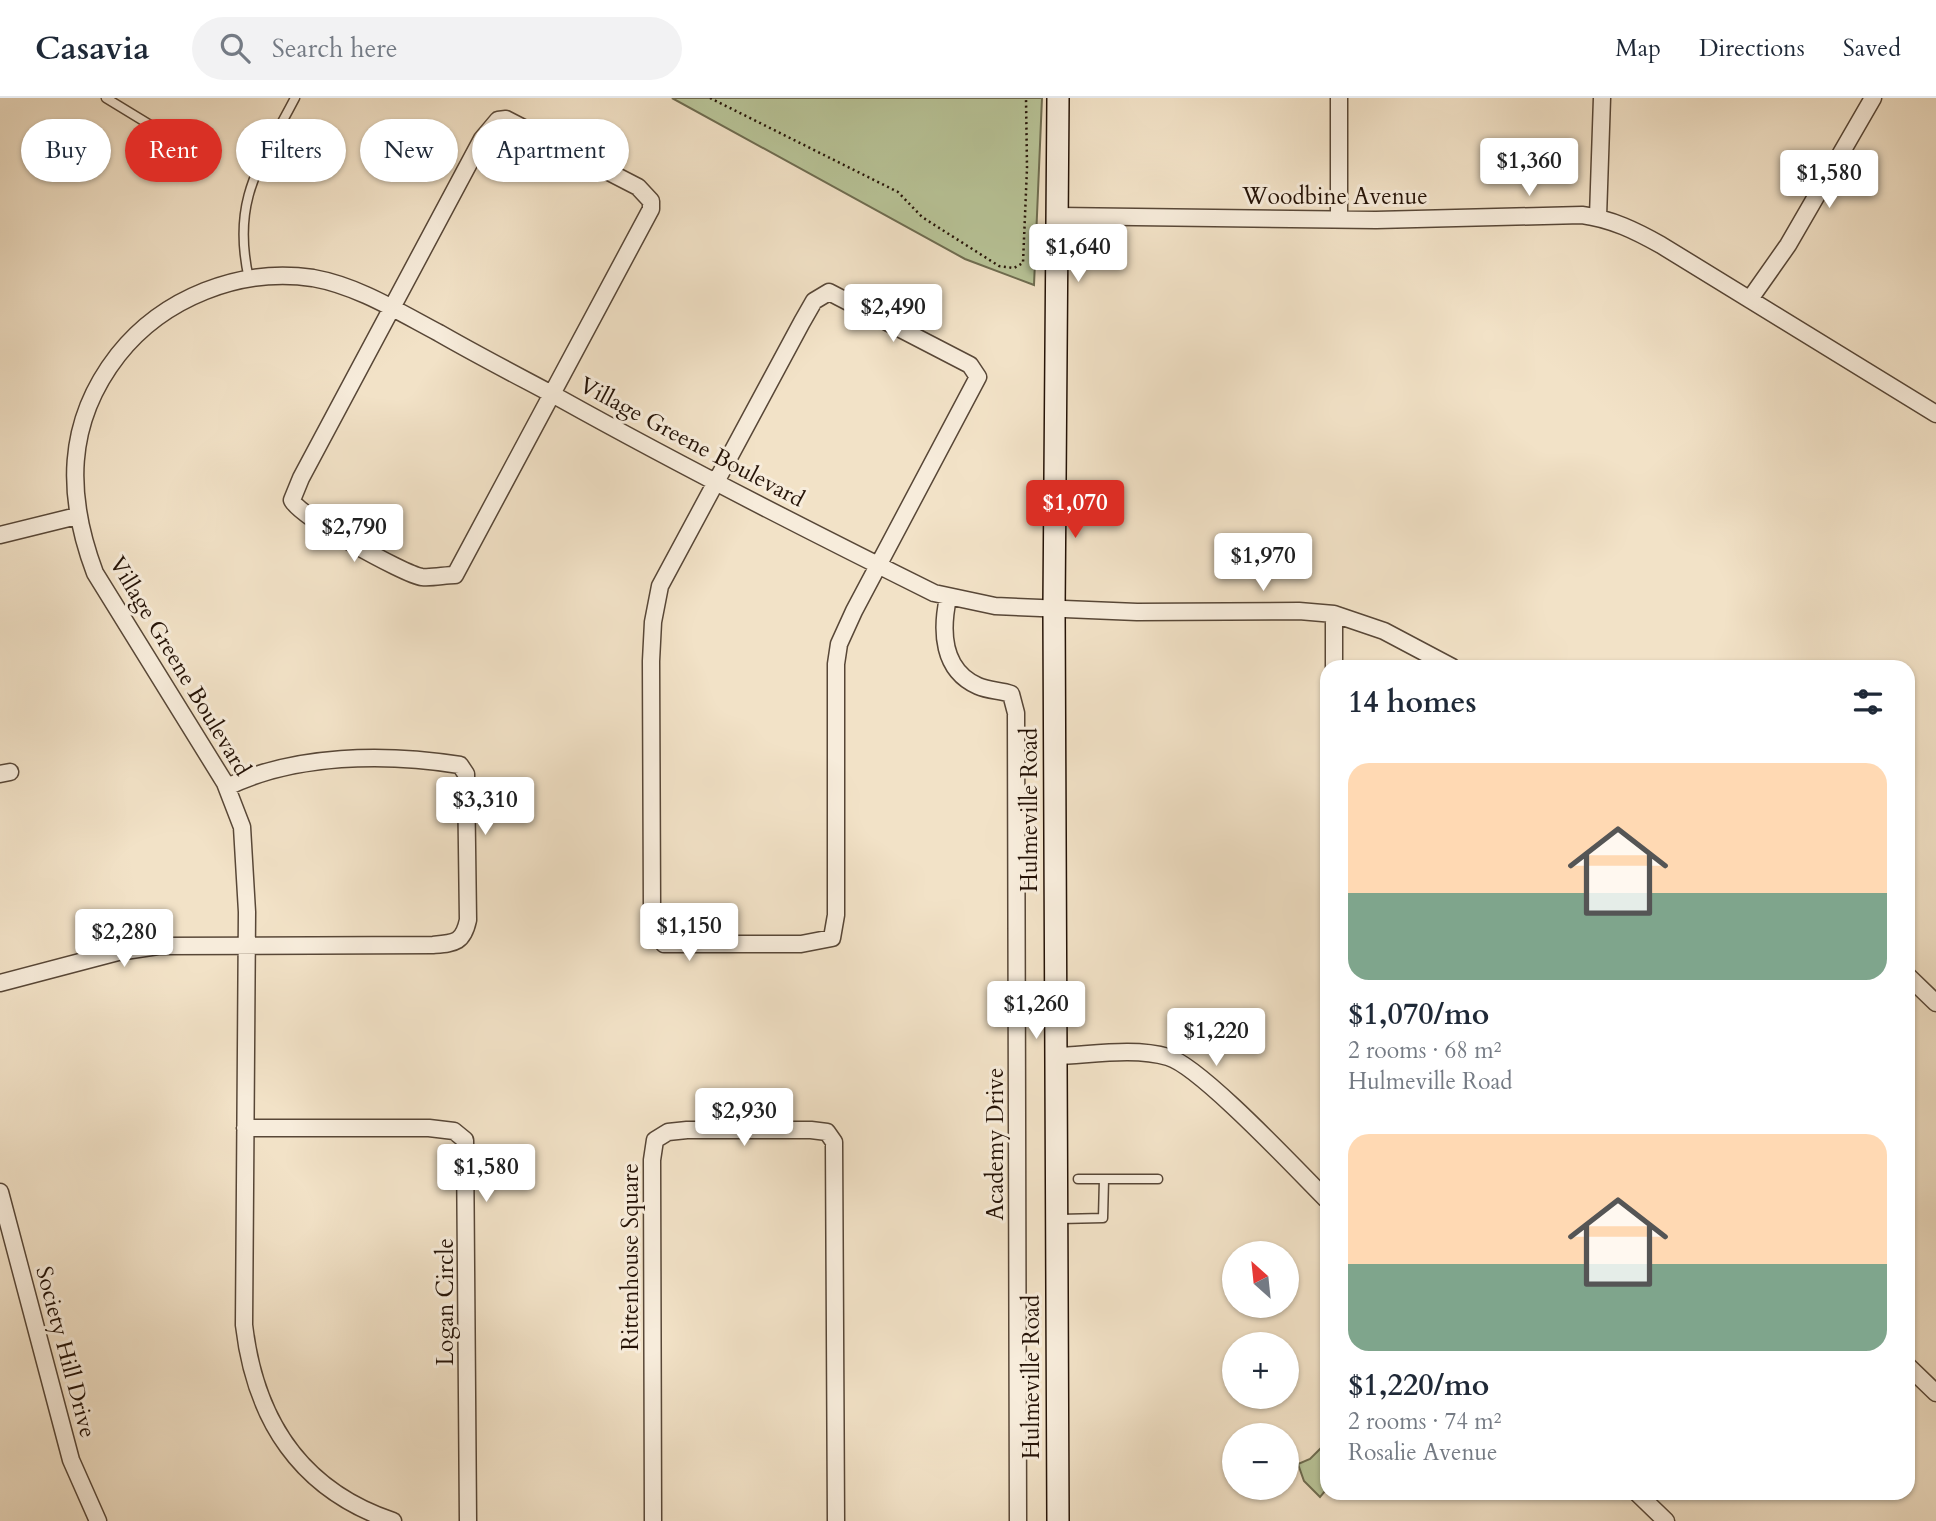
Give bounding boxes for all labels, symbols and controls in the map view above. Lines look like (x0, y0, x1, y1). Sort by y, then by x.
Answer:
search box (192, 17, 682, 80)
text: Casavia (35, 26, 150, 71)
icon: search (216, 29, 254, 67)
text: Search here (272, 31, 398, 66)
text: Map (1615, 32, 1661, 65)
text: Directions (1699, 32, 1805, 65)
text: Saved (1843, 32, 1901, 65)
chip: Buy (21, 119, 111, 182)
chip: Rent (125, 119, 222, 182)
chip: Filters (236, 119, 346, 182)
chip: New (360, 119, 458, 182)
chip: Apartment (472, 119, 629, 182)
pin: $1,360 (1472, 139, 1586, 198)
text: $1,360 (1496, 145, 1562, 176)
pin: $1,580 (1772, 150, 1886, 210)
text: $1,580 (1796, 157, 1862, 188)
street label: Woodbine Avenue (1241, 181, 1428, 212)
pin: $1,640 (1021, 225, 1135, 284)
text: $1,640 (1045, 231, 1111, 262)
pin: $2,490 (836, 285, 950, 344)
text: $2,490 (860, 291, 926, 322)
street label: Village Greene Boulevard (574, 369, 811, 515)
pin: $1,070 (1018, 480, 1132, 540)
text: $1,070 (1042, 487, 1108, 518)
pin: $2,790 (297, 504, 411, 564)
text: $2,790 (321, 511, 387, 542)
pin: $1,970 (1206, 533, 1320, 593)
text: $1,970 (1230, 540, 1296, 571)
street label: Village Greene Boulevard (102, 550, 258, 782)
text: 14 homes (1348, 682, 1477, 723)
icon: filters (1849, 683, 1887, 721)
street label: Hulmeville Road (1014, 727, 1045, 892)
pin: $3,310 (428, 778, 542, 837)
text: $3,310 (452, 784, 518, 815)
icon: home (1555, 808, 1681, 934)
pin: $1,150 (632, 904, 746, 963)
pin: $2,280 (67, 910, 181, 969)
text: $1,150 (656, 910, 722, 941)
text: $2,280 (91, 916, 157, 947)
pin: $1,260 (979, 982, 1093, 1041)
text: $1,260 (1003, 988, 1069, 1019)
text: $1,070/mo (1348, 994, 1489, 1035)
pin: $1,220 (1159, 1009, 1273, 1068)
text: $1,220 (1183, 1015, 1249, 1046)
text: 2 rooms · 68 m² (1348, 1035, 1501, 1066)
text: Hulmeville Road (1348, 1066, 1513, 1097)
street label: Academy Drive (980, 1068, 1011, 1220)
pin: $2,930 (687, 1088, 801, 1148)
text: $2,930 (711, 1095, 777, 1126)
pin: $1,580 (429, 1144, 543, 1204)
text: $1,580 (453, 1151, 519, 1182)
street label: Rittenhouse Square (615, 1163, 646, 1351)
icon: home (1555, 1179, 1681, 1305)
street label: Logan Circle (430, 1238, 461, 1366)
north arrow (1222, 1241, 1298, 1318)
map controls (1222, 1241, 1299, 1500)
street label: Society Hill Drive (28, 1263, 104, 1441)
street label: Hulmeville Road (1016, 1294, 1047, 1459)
button: + (1222, 1332, 1299, 1409)
text: $1,220/mo (1348, 1365, 1489, 1406)
text: 2 rooms · 74 m² (1348, 1406, 1501, 1437)
button: − (1222, 1423, 1299, 1500)
text: Rosalie Avenue (1348, 1437, 1498, 1468)

